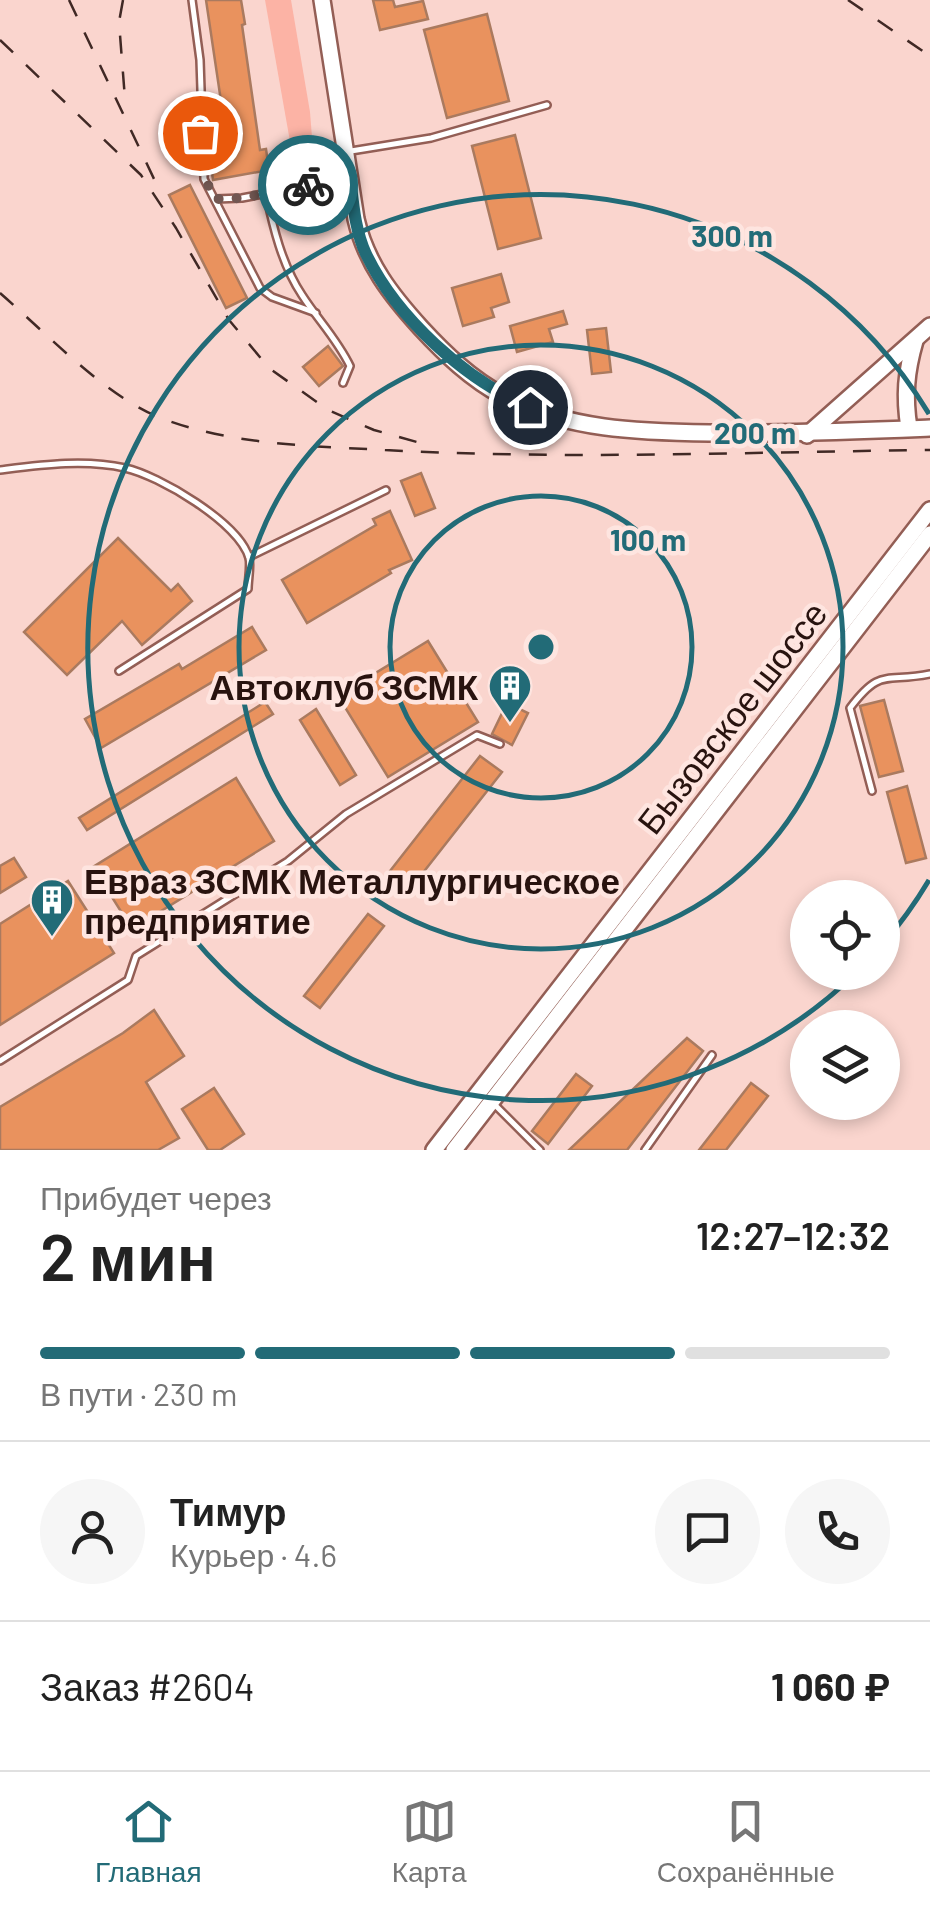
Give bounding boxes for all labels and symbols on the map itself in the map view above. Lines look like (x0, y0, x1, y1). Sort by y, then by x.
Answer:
pin (158, 91, 243, 176)
courier (258, 135, 358, 235)
text: 300 m (691, 217, 773, 253)
pin (488, 365, 573, 450)
text: 200 m (714, 414, 796, 450)
text: 100 m (610, 521, 686, 557)
street label: Бызовское шоссе (627, 593, 835, 841)
centre of rings (523, 629, 559, 665)
building icon: Автоклуб ЗСМК (487, 663, 533, 724)
place label: Автоклуб ЗСМК (209, 665, 479, 707)
place label: Евраз ЗСМК Металлургическое предприятие (84, 859, 620, 941)
building icon: Евраз ЗСМК Металлургическое предприятие (29, 877, 75, 938)

